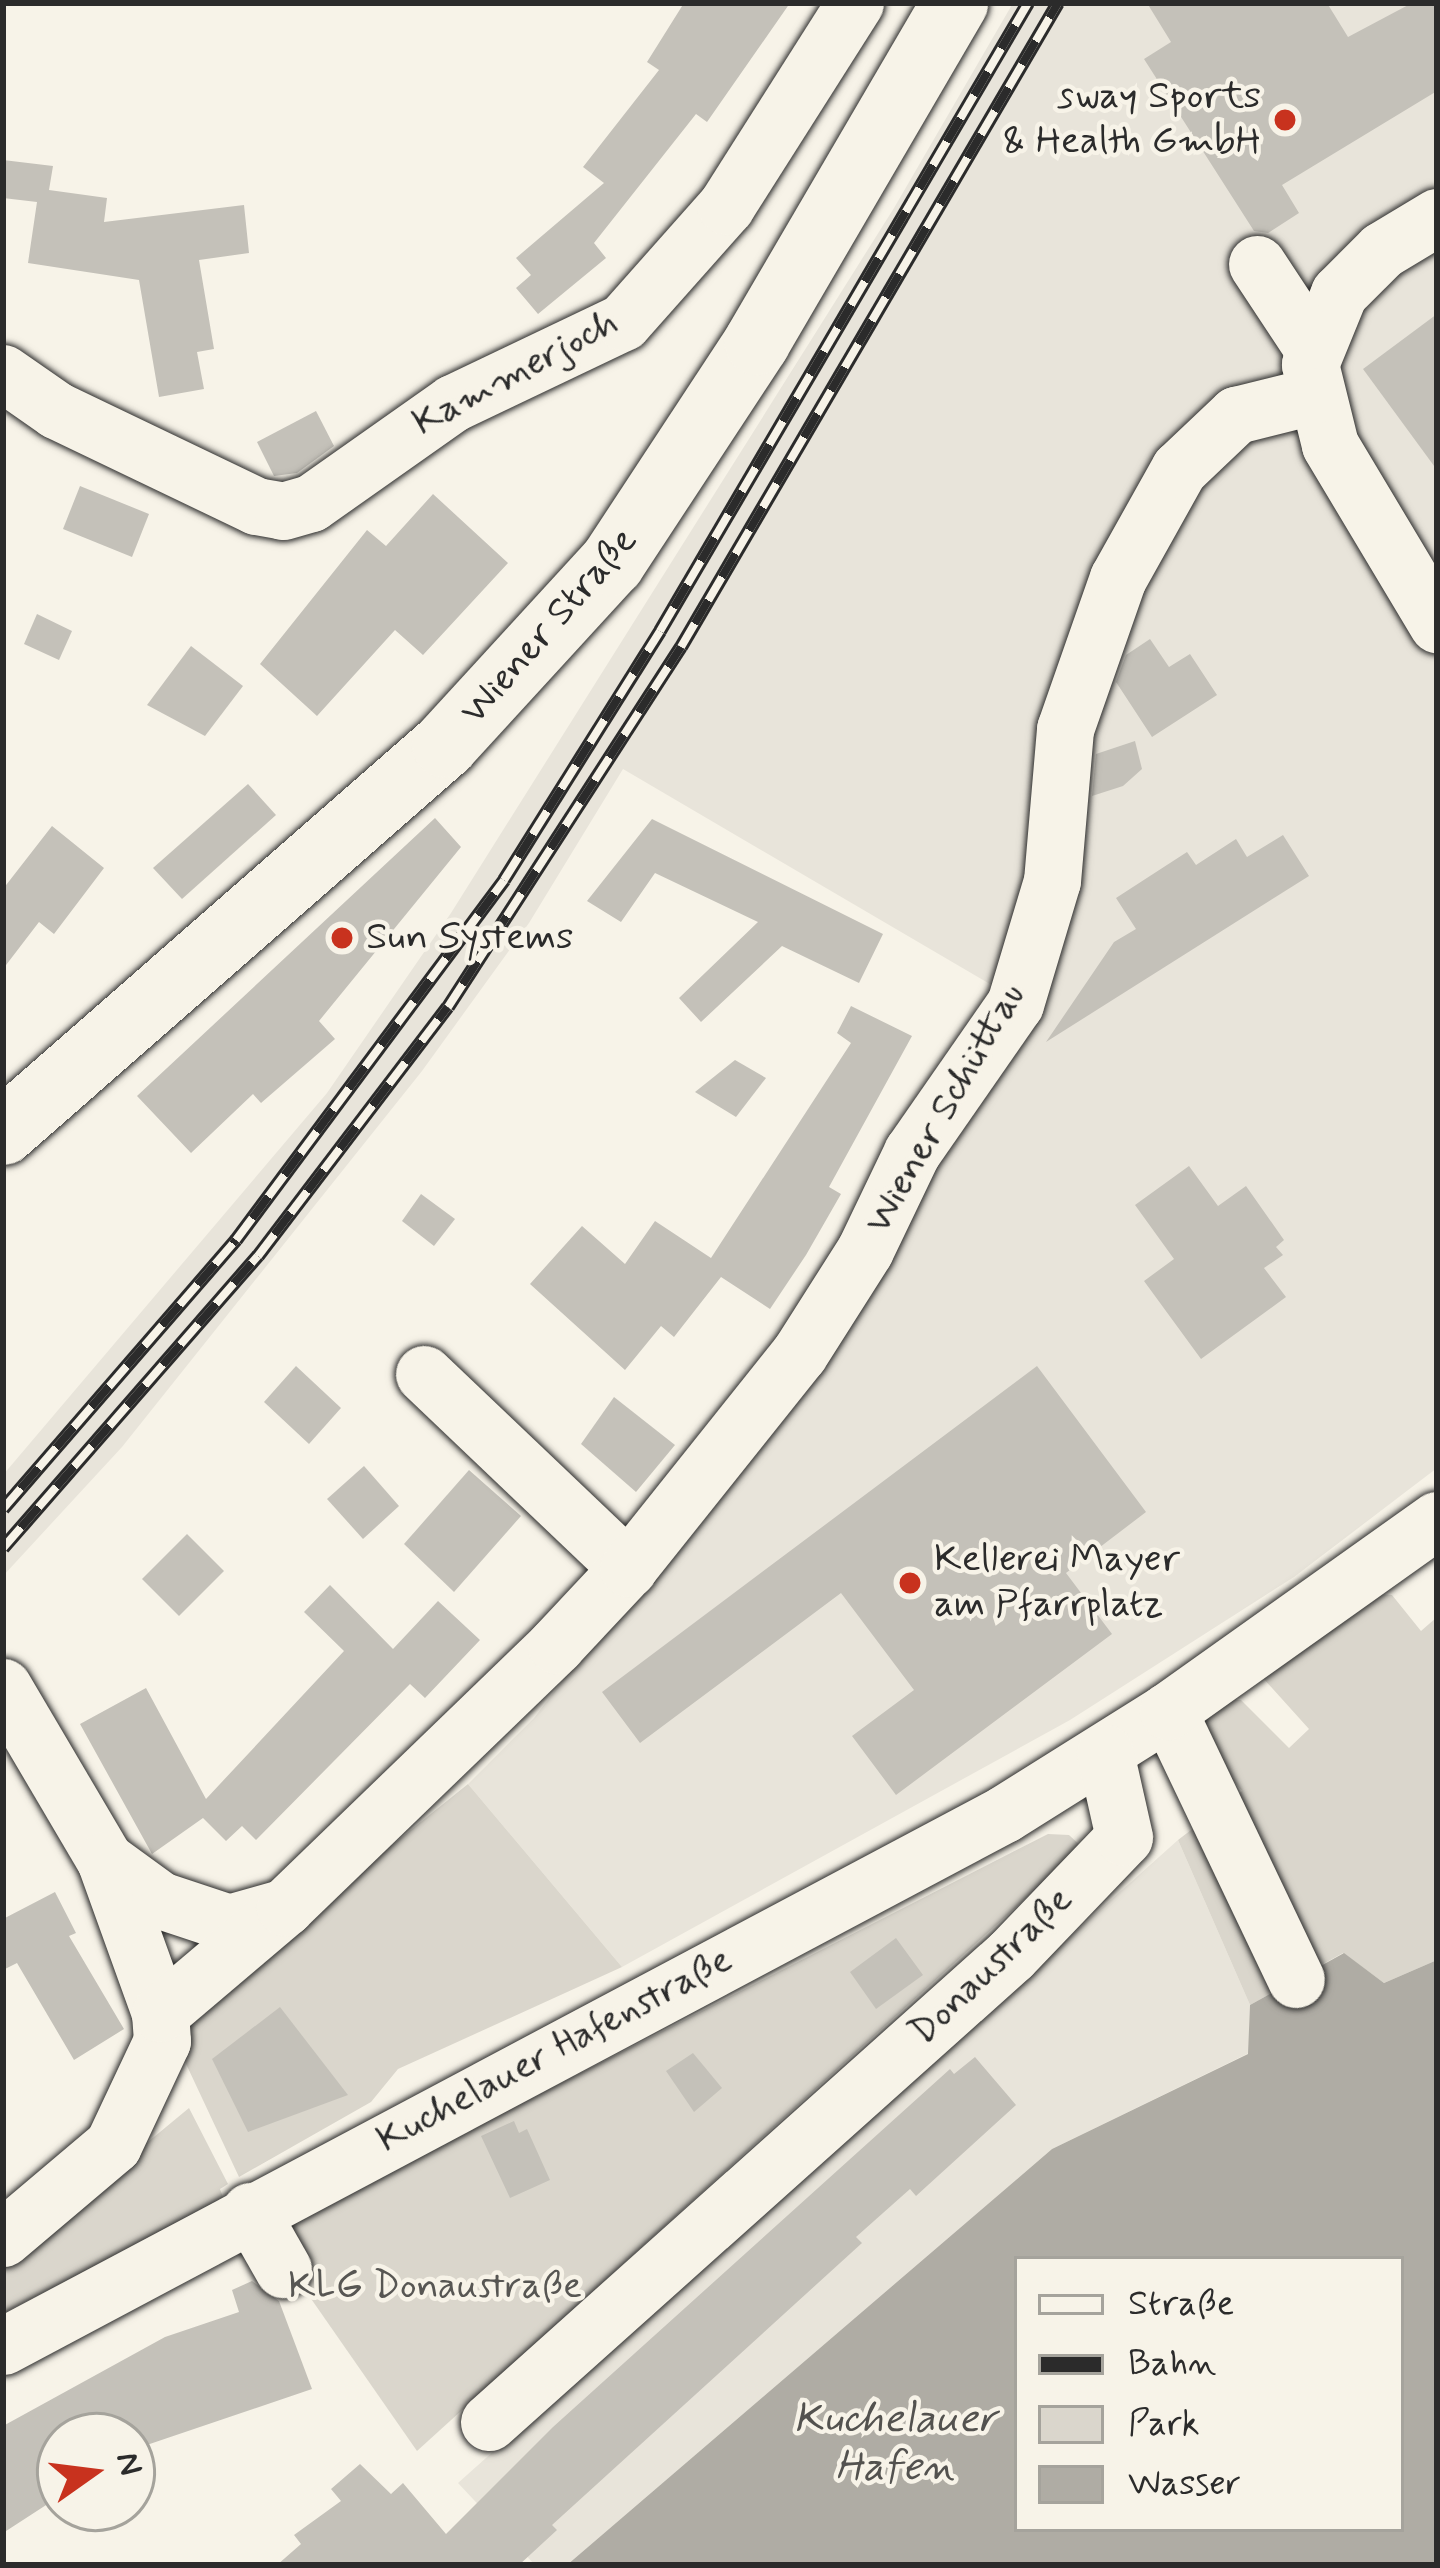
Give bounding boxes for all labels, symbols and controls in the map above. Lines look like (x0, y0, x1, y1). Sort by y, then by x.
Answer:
place label: sway Sports & Health GmbH (1003, 75, 1261, 166)
marker: sway Sports & Health GmbH (1272, 107, 1298, 133)
street label: Kammerjoch (405, 300, 627, 448)
street label: Wiener Straße (452, 519, 648, 735)
place label: Sun Systems (366, 915, 575, 961)
marker: Sun Systems (329, 925, 355, 951)
street label: Wiener Schüttau (855, 976, 1037, 1242)
place label: Kellerei Mayer am Pfarrplatz (934, 1538, 1180, 1629)
marker: Kellerei Mayer am Pfarrplatz (897, 1570, 923, 1596)
street label: Donaustraße (901, 1878, 1083, 2056)
street label: Kuchelauer Hafenstraße (361, 1933, 749, 2169)
legend (1014, 2256, 1404, 2532)
park label: KLG Donaustraße (288, 2264, 582, 2310)
text: Straße (1128, 2281, 1234, 2328)
text: Bahn (1128, 2341, 1216, 2388)
water label: Kuchelauer Hafen (794, 2395, 996, 2494)
text: Park (1128, 2401, 1200, 2448)
north arrow (36, 2412, 156, 2532)
text: N (104, 2448, 152, 2480)
text: Wasser (1128, 2461, 1241, 2508)

